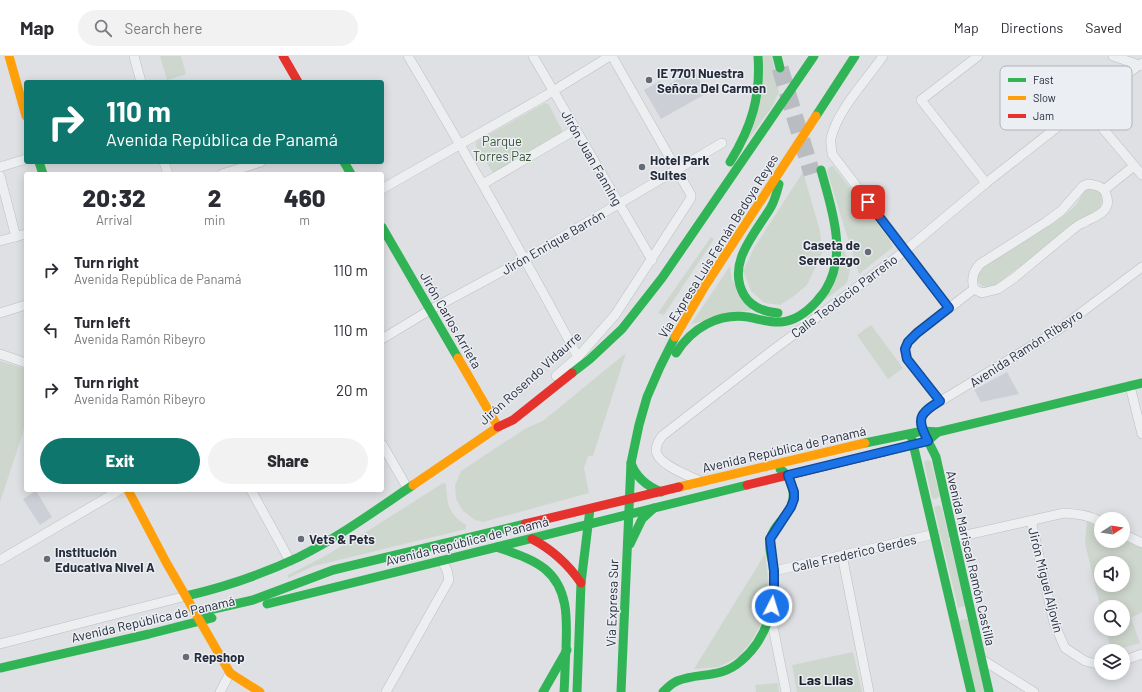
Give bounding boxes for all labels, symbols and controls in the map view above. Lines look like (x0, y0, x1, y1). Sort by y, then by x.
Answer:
search box (78, 10, 358, 46)
text: Map (20, 16, 54, 39)
icon: search (92, 17, 114, 39)
text: Search here (124, 19, 202, 37)
text: Map (954, 19, 979, 36)
text: Directions (1001, 19, 1063, 36)
text: Saved (1085, 19, 1122, 36)
place label: IE 7701 Nuestra Señora Del Carmen (657, 65, 766, 96)
legend (1000, 66, 1132, 130)
text: Fast (1033, 73, 1054, 86)
marker: IE 7701 Nuestra Señora Del Carmen (644, 75, 654, 85)
text: Slow (1033, 91, 1056, 104)
text: 110 m (106, 94, 171, 128)
icon: right (40, 96, 92, 148)
street label: Jirón Juan Fanning (558, 107, 626, 209)
text: Jam (1033, 109, 1054, 122)
text: Avenida República de Panamá (106, 128, 338, 150)
park label: Parque Torres Paz (473, 133, 532, 164)
street label: Vía Expresa Luis Fernán Bedoya Reyes (655, 151, 781, 341)
place label: Hotel Park Suites (650, 152, 709, 183)
marker: Hotel Park Suites (637, 162, 647, 172)
text: 20:32 (83, 183, 146, 212)
text: 2 (208, 183, 221, 212)
text: 460 (284, 183, 325, 212)
pin (851, 185, 885, 219)
icon: arrive (857, 191, 879, 213)
street label: Jirón Enrique Barrón (498, 206, 608, 278)
text: Arrival (96, 212, 132, 228)
text: min (204, 212, 225, 228)
text: m (299, 212, 310, 228)
place label: Caseta de Serenazgo (799, 237, 860, 268)
marker: Caseta de Serenazgo (863, 247, 873, 257)
street label: Calle Teodocio Parreño (788, 251, 900, 341)
text: Turn right (74, 253, 139, 271)
icon: right (40, 259, 62, 281)
text: 110 m (334, 261, 368, 279)
street label: Jirón Carlos Arrieta (417, 269, 485, 371)
text: Avenida República de Panamá (74, 271, 241, 287)
street label: Avenida Ramón Ribeyro (966, 305, 1086, 391)
text: Turn left (74, 313, 130, 331)
icon: left (40, 319, 62, 341)
text: 110 m (334, 321, 368, 339)
street label: Jirón Rosendo Vidaurre (476, 328, 584, 428)
text: Avenida Ramón Ribeyro (74, 331, 206, 347)
text: Turn right (74, 373, 139, 391)
icon: right (40, 379, 62, 401)
text: 20 m (336, 381, 368, 399)
text: Avenida Ramón Ribeyro (74, 391, 206, 407)
street label: Avenida República de Panamá (701, 422, 867, 476)
button: Exit (40, 438, 200, 484)
button: Share (208, 438, 368, 484)
street label: Avenida Mariscal Ramón Castilla (943, 469, 999, 647)
north arrow (1094, 512, 1130, 548)
map controls (1094, 512, 1130, 680)
street label: Avenida República de Panamá (384, 513, 550, 569)
street label: Jirón Miguel Aljovín (1025, 526, 1067, 634)
place label: Vets & Pets (309, 531, 375, 547)
street label: Calle Frederico Gerdes (790, 531, 918, 575)
marker: Vets & Pets (296, 534, 306, 544)
place label: Institución Educativa Nivel A (55, 544, 155, 575)
marker: Institución Educativa Nivel A (42, 554, 52, 564)
button: sound (1094, 556, 1130, 592)
street label: Via Expresa Sur (602, 559, 622, 647)
position arrow (751, 585, 793, 627)
street label: Avenida República de Panamá (70, 592, 236, 646)
button: search (1094, 600, 1130, 636)
button: layers (1094, 644, 1130, 680)
place label: Repshop (194, 649, 245, 665)
marker: Repshop (181, 652, 191, 662)
district label: Las Lilas (799, 671, 853, 688)

